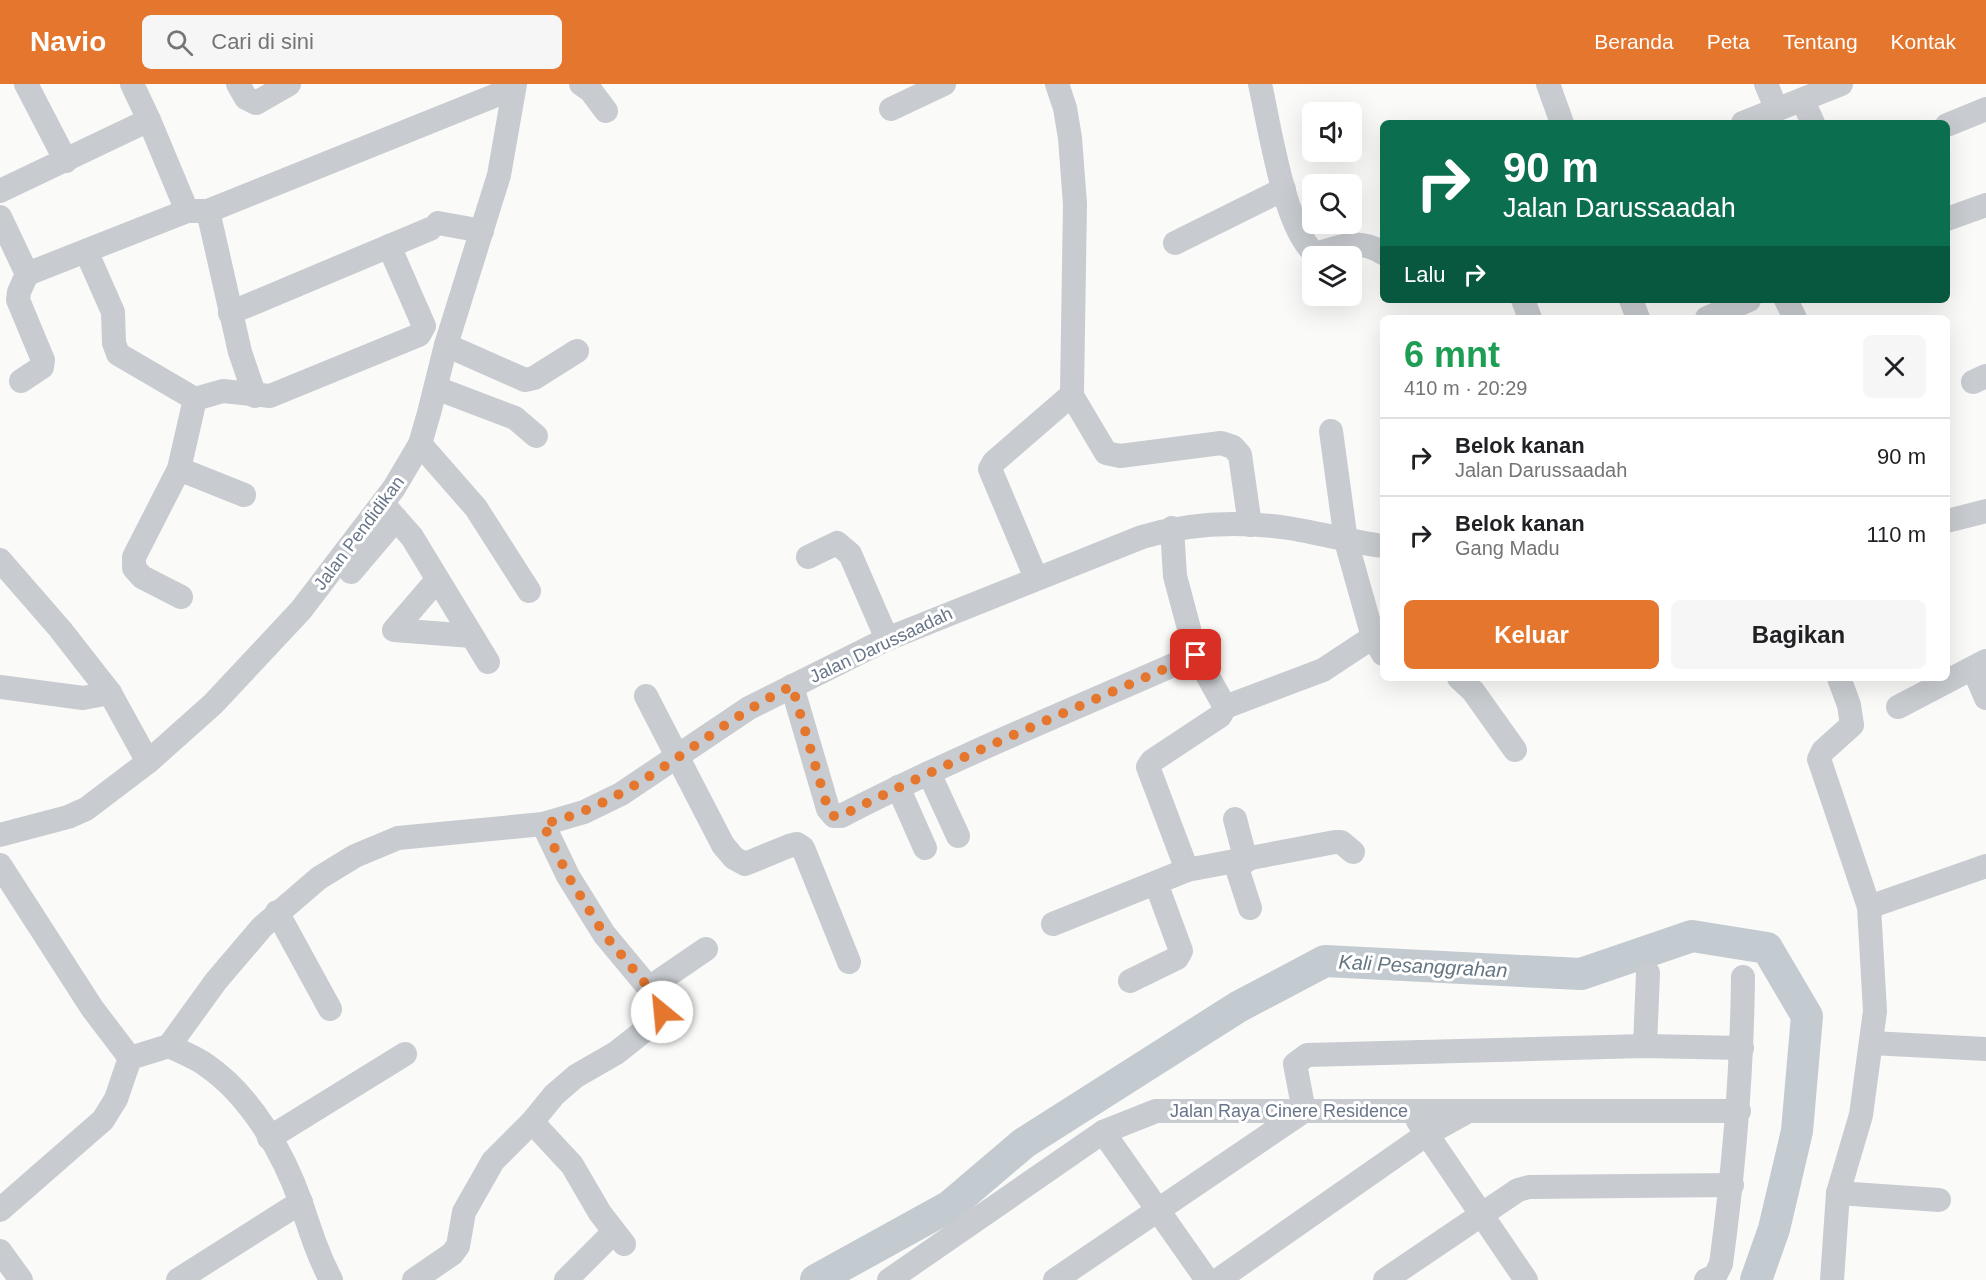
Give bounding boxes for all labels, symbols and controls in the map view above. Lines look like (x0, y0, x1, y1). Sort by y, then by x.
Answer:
search box (142, 15, 562, 69)
text: Navio (30, 26, 106, 57)
icon: search (163, 26, 196, 59)
text: Cari di sini (211, 29, 314, 54)
text: Beranda (1594, 30, 1674, 53)
text: Peta (1707, 30, 1750, 53)
text: Tentang (1783, 30, 1858, 53)
text: Kontak (1891, 30, 1956, 53)
map controls (1302, 102, 1362, 306)
button: sound (1302, 102, 1362, 162)
icon: right (1404, 144, 1482, 222)
text: 90 m (1503, 144, 1599, 191)
button: search (1302, 174, 1362, 234)
text: Jalan Darussaadah (1503, 193, 1736, 223)
button: layers (1302, 246, 1362, 306)
icon: right (1458, 258, 1491, 291)
text: Lalu (1404, 262, 1446, 287)
text: 6 mnt (1404, 334, 1500, 375)
button: close (1863, 335, 1926, 398)
text: 410 m · 20:29 (1404, 377, 1527, 399)
text: Belok kanan (1455, 433, 1585, 458)
icon: right (1404, 441, 1437, 474)
text: 90 m (1877, 444, 1926, 469)
text: Jalan Darussaadah (1455, 459, 1627, 481)
street label: Jalan Pendidikan (310, 472, 408, 594)
text: Belok kanan (1455, 511, 1585, 536)
icon: right (1404, 519, 1437, 552)
text: 110 m (1866, 522, 1926, 547)
text: Gang Madu (1455, 537, 1560, 559)
button: Keluar (1404, 600, 1659, 669)
button: Bagikan (1671, 600, 1926, 669)
street label: Jalan Darussaadah (806, 603, 956, 687)
pin (1170, 629, 1221, 680)
icon: arrive (1179, 638, 1212, 671)
water label: Kali Pesanggrahan (1338, 951, 1508, 981)
position arrow (630, 980, 694, 1044)
street label: Jalan Raya Cinere Residence (1170, 1101, 1408, 1121)

